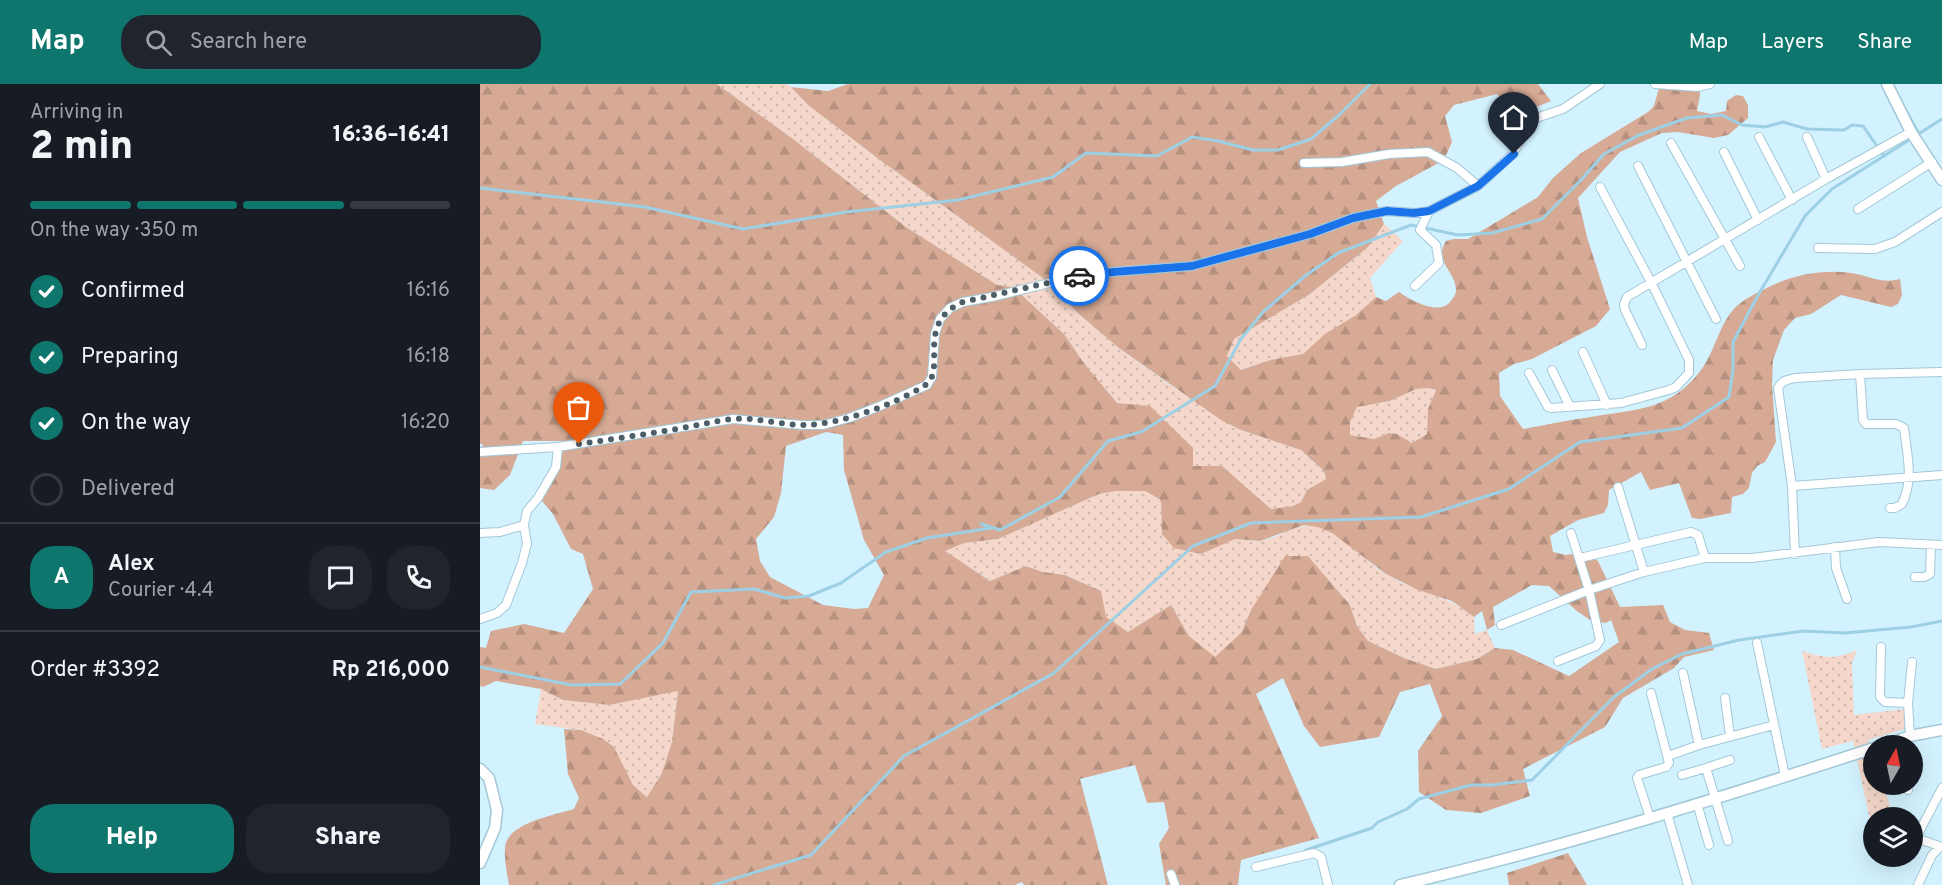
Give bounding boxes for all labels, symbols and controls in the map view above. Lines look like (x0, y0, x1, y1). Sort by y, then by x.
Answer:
search box (121, 15, 541, 69)
text: Map (30, 24, 85, 60)
icon: search (142, 26, 175, 59)
text: Search here (190, 29, 307, 56)
text: Map (1689, 29, 1728, 56)
text: Layers (1761, 29, 1824, 56)
text: Share (1857, 29, 1912, 56)
pin (1488, 92, 1539, 154)
text: Arriving in (30, 100, 123, 126)
icon: home (1497, 101, 1530, 134)
text: 16:36–16:41 (333, 122, 450, 149)
text: 2 min (30, 124, 133, 173)
text: On the way · 350 m (30, 218, 198, 244)
courier (1049, 246, 1109, 306)
icon: car (1063, 260, 1096, 293)
icon: check (30, 275, 63, 308)
text: Confirmed (81, 278, 185, 305)
text: 16:16 (407, 278, 450, 304)
icon: check (30, 341, 63, 374)
text: Preparing (81, 344, 179, 371)
text: 16:18 (406, 344, 450, 370)
pin (553, 382, 604, 444)
icon: bag (562, 391, 595, 424)
icon: check (30, 407, 63, 440)
text: On the way (81, 410, 191, 437)
text: 16:20 (401, 410, 450, 436)
text: Delivered (81, 476, 175, 503)
button: chat (309, 546, 372, 609)
button: phone (387, 546, 450, 609)
text: Alex (108, 551, 155, 578)
text: A (54, 564, 69, 591)
text: Courier · 4.4 (108, 578, 214, 604)
text: Order #3392 (30, 657, 160, 684)
text: Rp 216,000 (332, 657, 450, 684)
north arrow (1863, 735, 1923, 795)
map controls (1863, 735, 1923, 867)
button: Help (30, 804, 234, 873)
button: Share (246, 804, 450, 873)
button: layers (1863, 807, 1923, 867)

